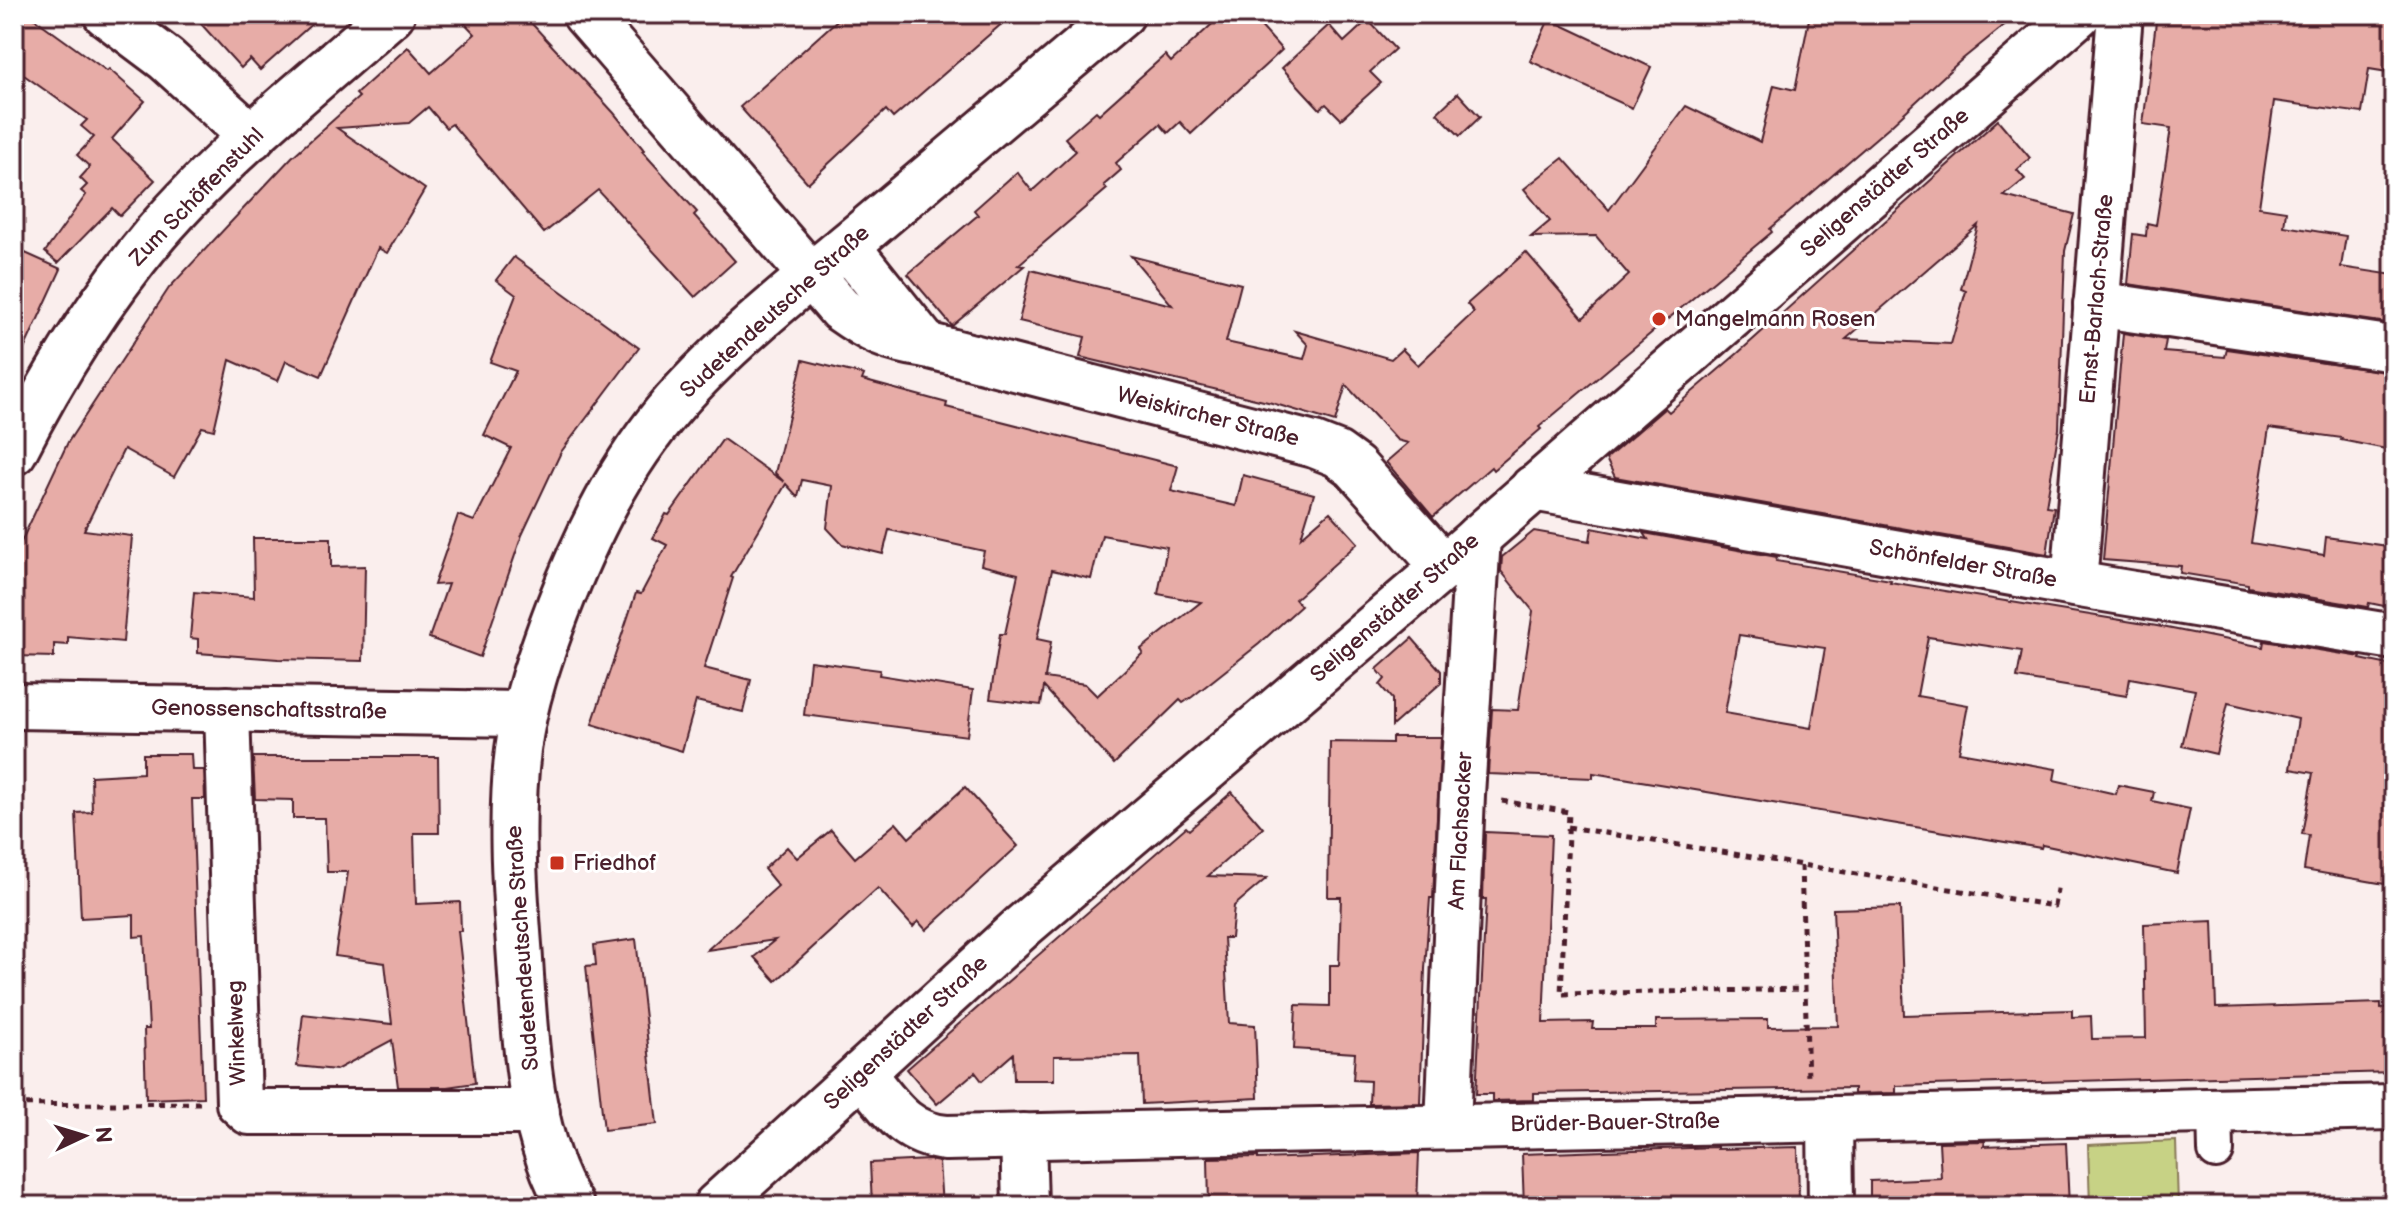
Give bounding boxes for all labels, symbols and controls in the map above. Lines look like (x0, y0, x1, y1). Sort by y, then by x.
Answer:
street label: Seligenstädter Straße (1795, 102, 1975, 264)
street label: Zum Schöffenstuhl (123, 122, 270, 273)
street label: Ernst-Barlach-Straße (2074, 193, 2120, 405)
street label: Sudetendeutsche Straße (675, 220, 875, 404)
place label: Mangelmann Rosen (1675, 306, 1875, 333)
marker: Mangelmann Rosen (1650, 310, 1668, 328)
street label: Weiskircher Straße (1114, 381, 1302, 453)
street label: Seligenstädter Straße (1305, 527, 1485, 689)
street label: Schönfelder Straße (1867, 534, 2059, 594)
street label: Genossenschaftsstraße (151, 694, 387, 726)
street label: Am Flachsacker (1443, 750, 1479, 911)
street label: Sudetendeutsche Straße (501, 824, 545, 1072)
place label: Friedhof (573, 850, 656, 877)
marker: Friedhof (548, 854, 566, 872)
street label: Seligenstädter Straße (818, 950, 994, 1116)
street label: Winkelweg (222, 980, 252, 1086)
north arrow (44, 1096, 124, 1176)
street label: Brüder-Bauer-Straße (1510, 1108, 1720, 1138)
text: N (88, 1126, 116, 1144)

